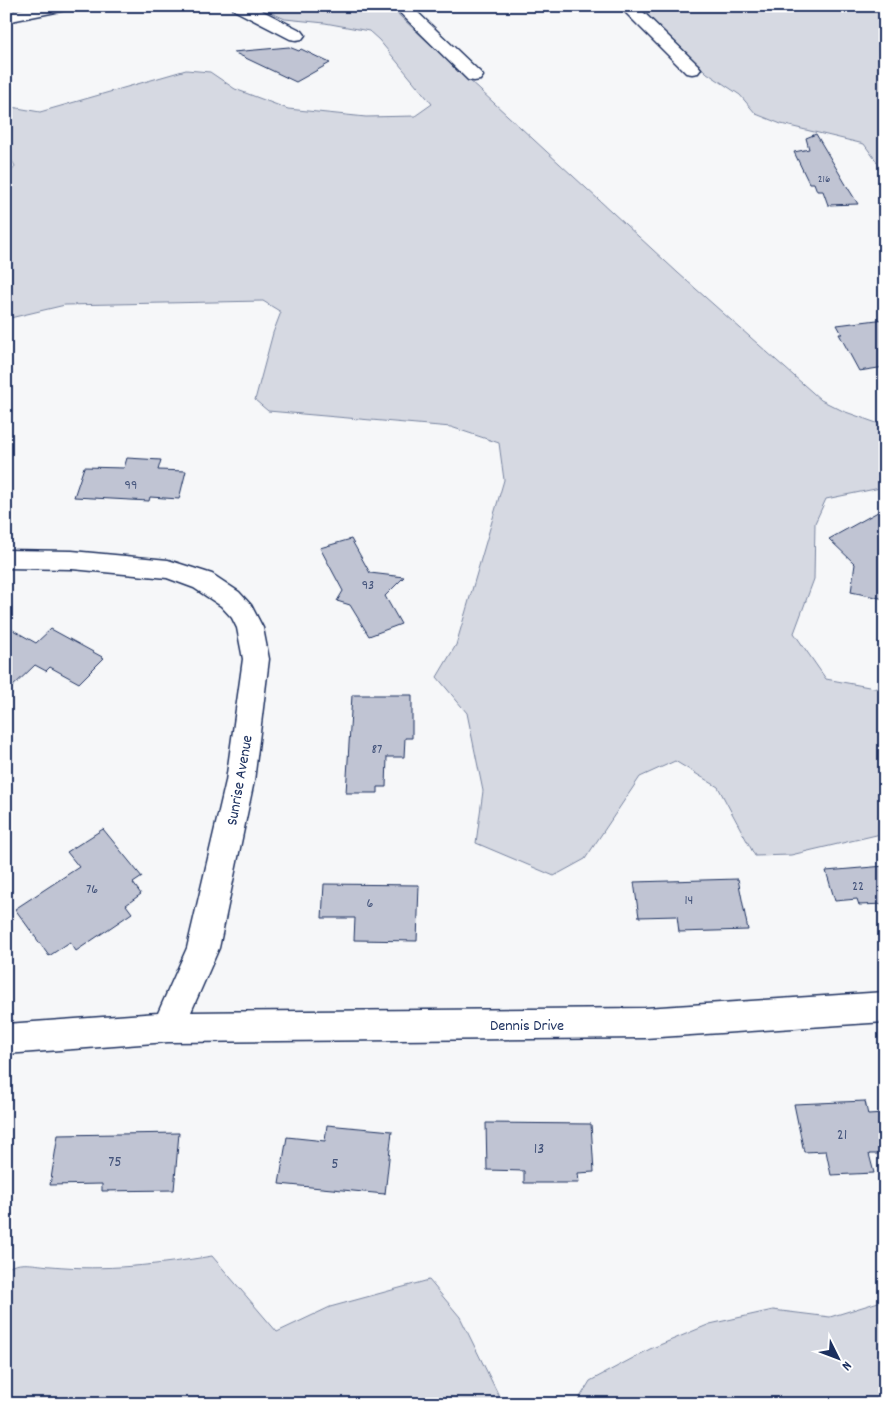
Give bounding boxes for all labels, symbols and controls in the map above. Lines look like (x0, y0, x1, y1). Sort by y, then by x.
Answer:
house number: 216 (818, 172, 830, 188)
house number: 99 (125, 476, 137, 496)
house number: 93 (362, 576, 374, 596)
street label: Sunrise Avenue (221, 733, 260, 827)
house number: 87 (372, 740, 382, 760)
house number: 22 (852, 877, 864, 897)
house number: 76 (86, 880, 98, 900)
house number: 14 (685, 891, 693, 911)
house number: 6 (367, 894, 374, 914)
street label: Dennis Drive (490, 1015, 564, 1038)
house number: 21 (837, 1124, 847, 1147)
house number: 13 (534, 1138, 544, 1161)
house number: 75 (108, 1151, 122, 1174)
house number: 5 (331, 1153, 339, 1176)
north arrow (814, 1332, 864, 1382)
text: N (836, 1356, 856, 1375)

